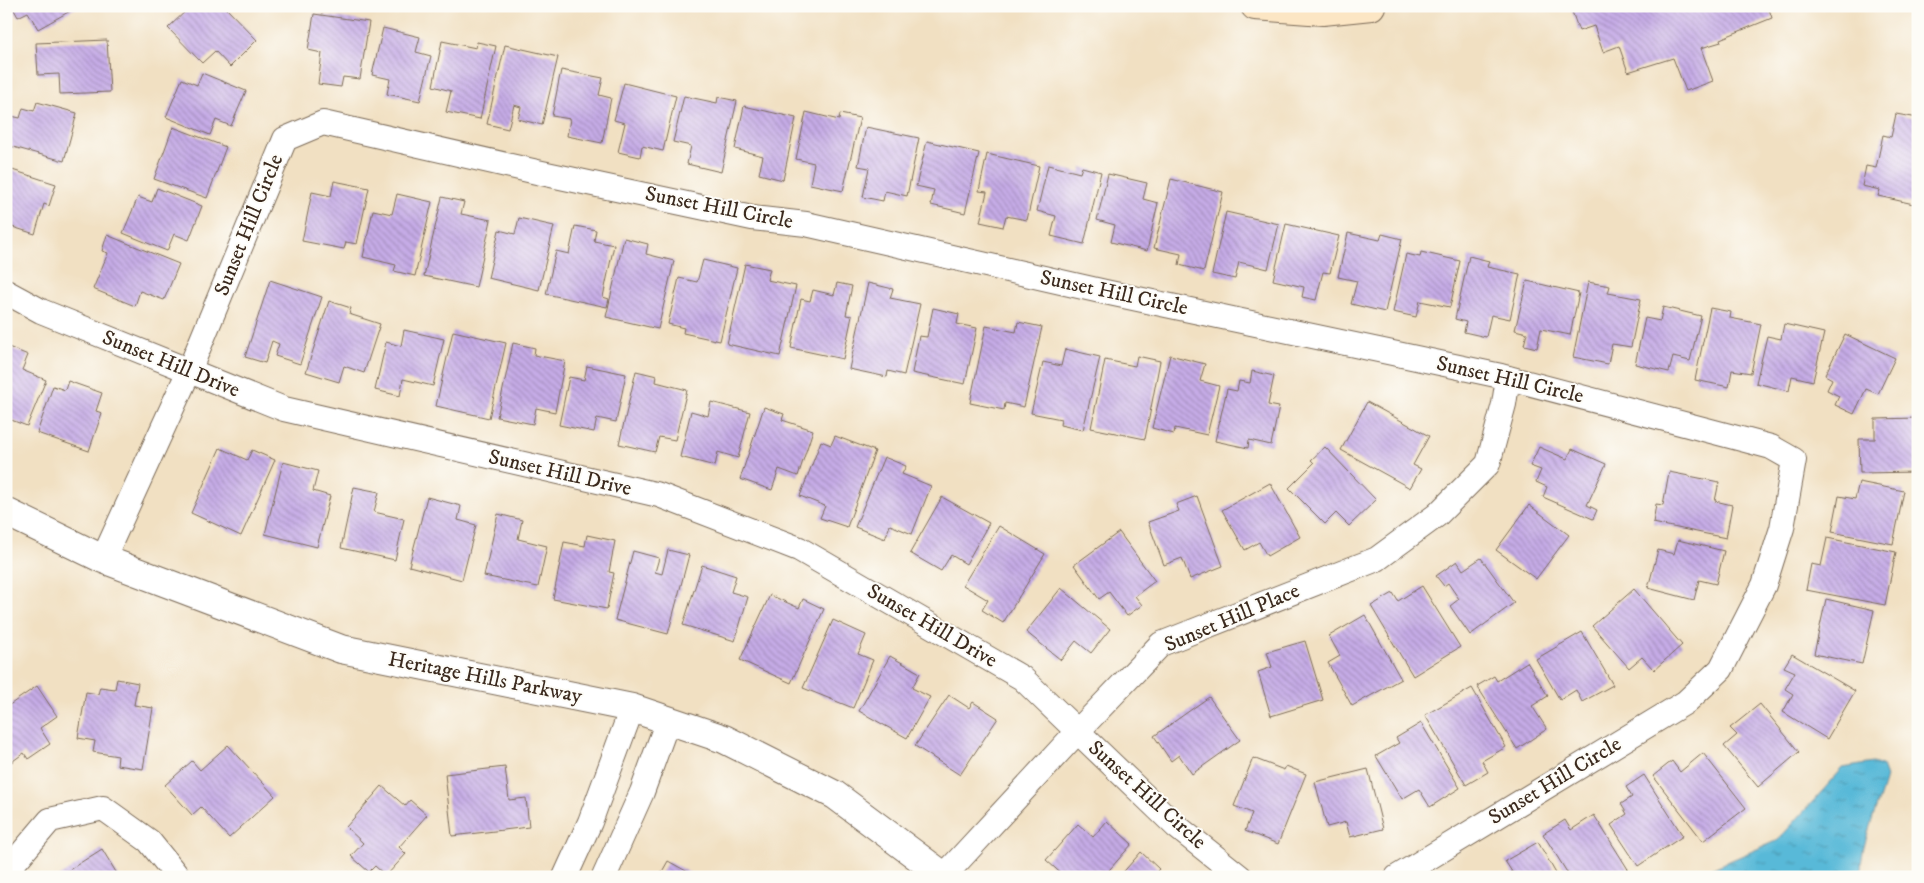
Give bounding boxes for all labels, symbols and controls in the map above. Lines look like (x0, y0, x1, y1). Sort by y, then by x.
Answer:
street label: Sunset Hill Circle (209, 150, 289, 300)
street label: Sunset Hill Circle (643, 181, 796, 235)
street label: Sunset Hill Circle (1038, 265, 1190, 321)
street label: Sunset Hill Drive (98, 325, 244, 404)
street label: Sunset Hill Circle (1434, 350, 1586, 410)
street label: Sunset Hill Drive (486, 444, 634, 502)
street label: Sunset Hill Drive (862, 578, 1002, 674)
street label: Sunset Hill Place (1161, 578, 1304, 658)
street label: Heritage Hills Parkway (386, 646, 585, 710)
street label: Sunset Hill Circle (1484, 731, 1626, 831)
street label: Sunset Hill Circle (1082, 735, 1212, 855)

